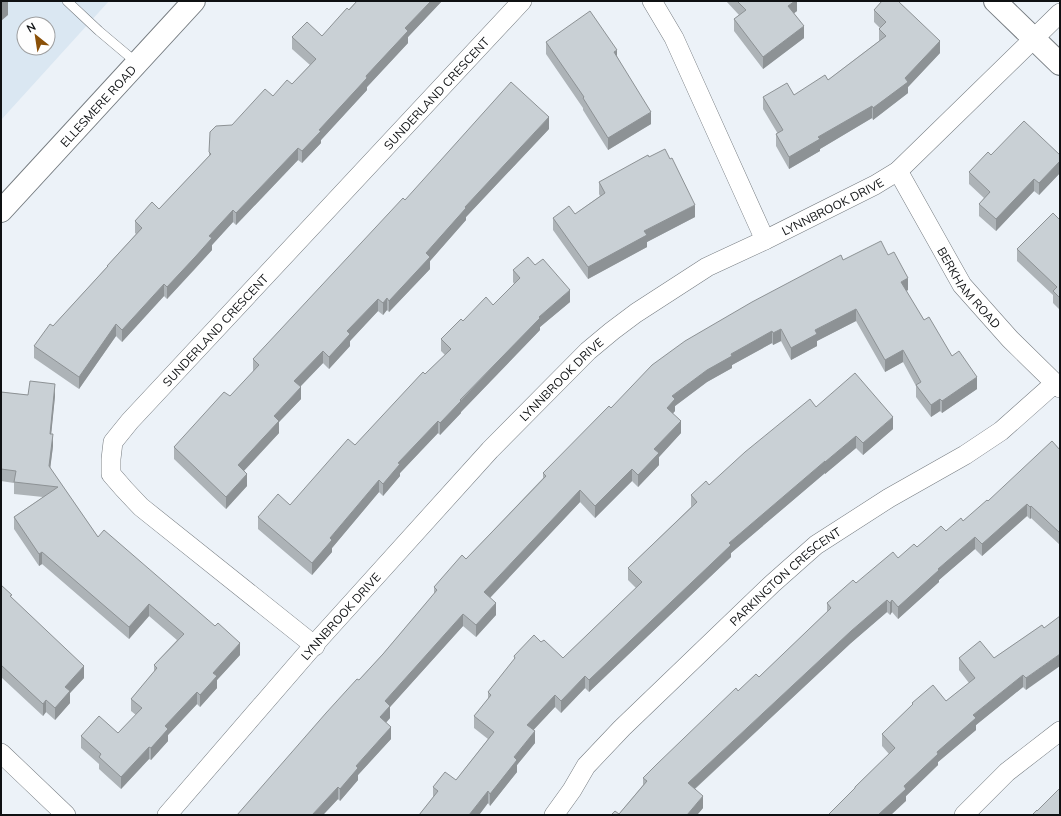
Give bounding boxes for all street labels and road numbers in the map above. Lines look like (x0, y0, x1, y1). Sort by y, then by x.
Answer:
street label: SUNDERLAND CRESCENT (380, 33, 493, 152)
street label: ELLESMERE ROAD (57, 62, 139, 150)
street label: LYNNBROOK DRIVE (779, 174, 886, 238)
street label: BERKHAM ROAD (935, 244, 1004, 331)
street label: SUNDERLAND CRESCENT (159, 270, 272, 389)
street label: LYNNBROOK DRIVE (516, 334, 606, 424)
street label: PARKINGTON CRESCENT (726, 523, 844, 628)
street label: LYNNBROOK DRIVE (297, 569, 383, 663)

